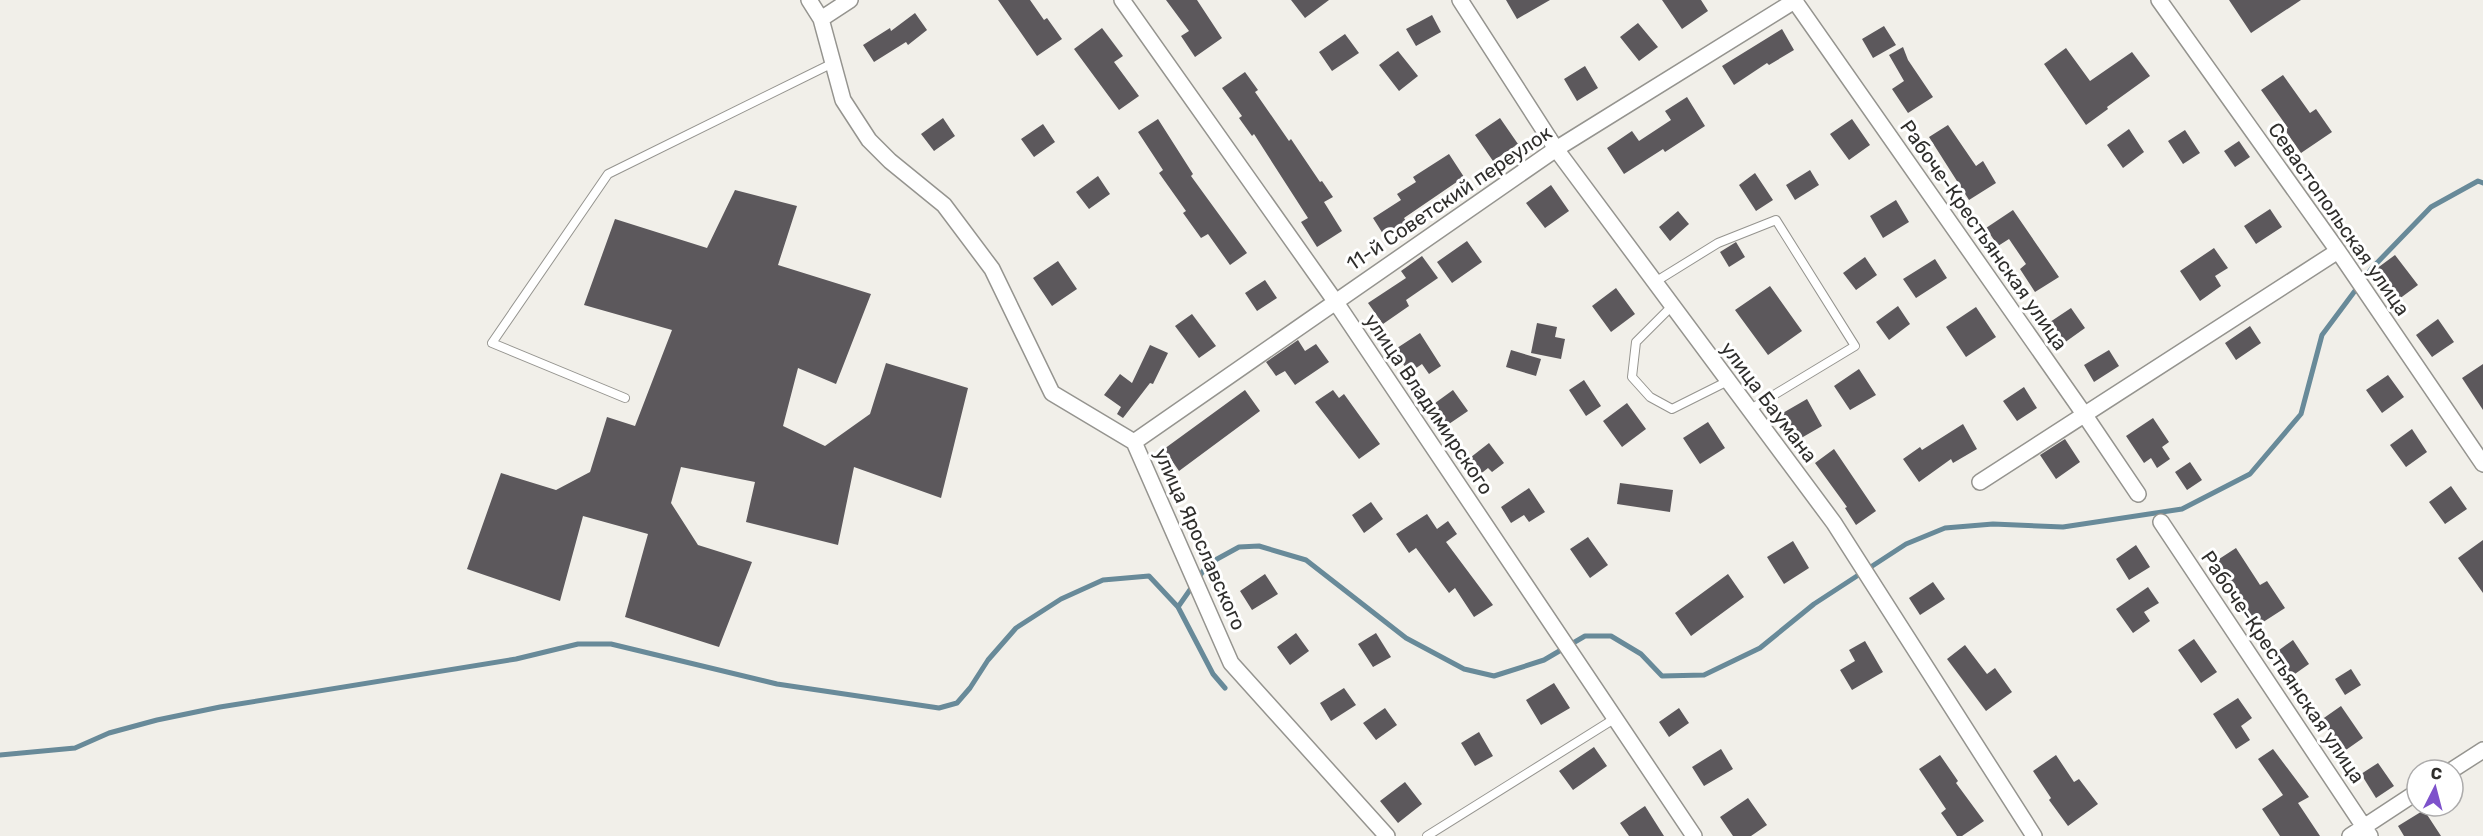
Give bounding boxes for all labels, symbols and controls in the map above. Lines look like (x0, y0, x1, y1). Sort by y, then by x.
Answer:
street label: Рабоче-Крестьянская улица (1895, 115, 2073, 355)
street label: Севастопольская улица (2263, 118, 2415, 320)
street label: 11-й Советский переулок (1342, 120, 1556, 276)
street label: улица Владимирского (1360, 309, 1498, 499)
street label: улица Баумана (1716, 337, 1822, 467)
street label: улица Ярославского (1149, 444, 1251, 634)
street label: Рабоче-Крестьянская улица (2196, 546, 2370, 788)
north arrow (2405, 758, 2465, 818)
text: С (2430, 764, 2443, 784)

